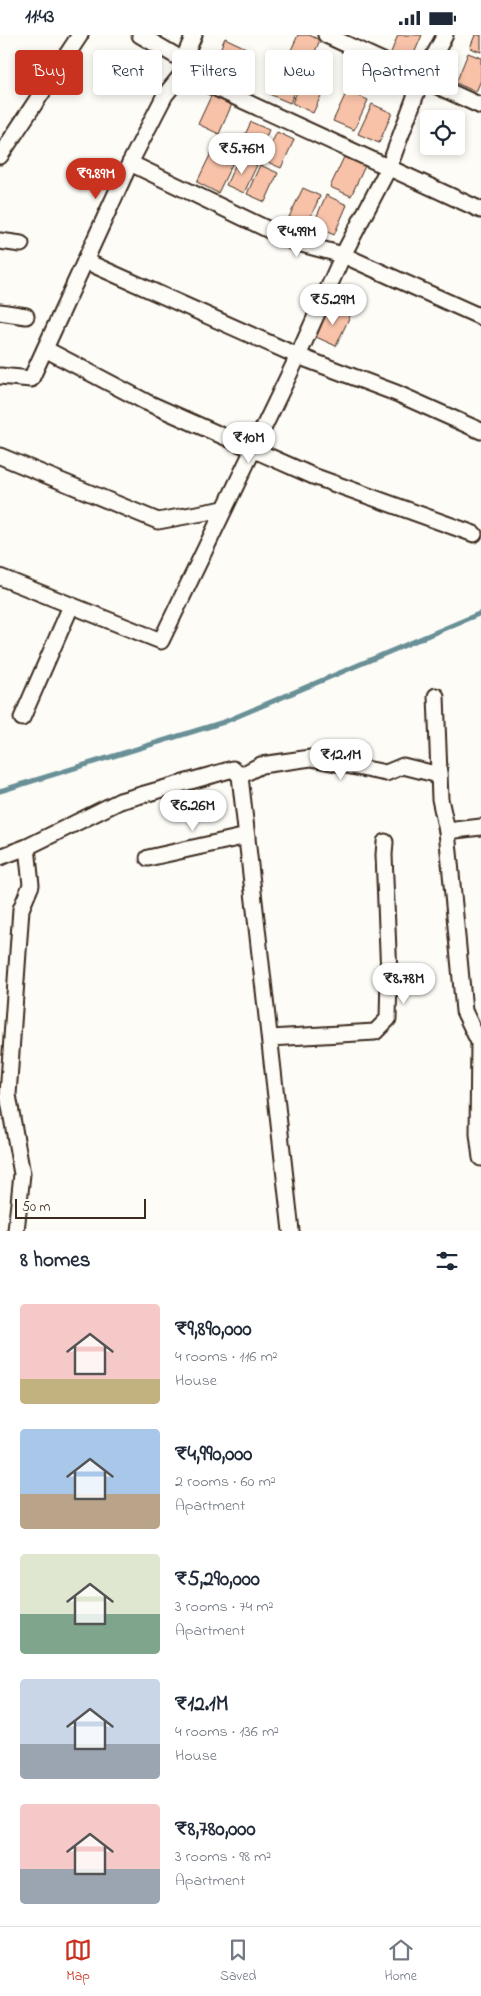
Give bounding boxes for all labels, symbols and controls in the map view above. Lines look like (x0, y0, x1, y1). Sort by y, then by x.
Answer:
text: 11:43 (25, 4, 54, 31)
chip: Buy (15, 50, 83, 95)
chip: Rent (93, 50, 162, 95)
chip: Filters (172, 50, 255, 95)
chip: New (265, 50, 333, 95)
chip: Apartment (343, 50, 458, 95)
map controls (420, 110, 465, 155)
button: locate (420, 110, 465, 155)
pin: ₹5.76M (201, 133, 283, 175)
text: ₹5.76M (219, 137, 265, 161)
pin: ₹9.89M (55, 157, 137, 200)
text: ₹9.89M (77, 162, 115, 186)
pin: ₹4.99M (256, 215, 338, 258)
text: ₹4.99M (278, 220, 316, 244)
pin: ₹5.29M (292, 283, 374, 326)
text: ₹5.29M (311, 288, 355, 312)
pin: ₹10M (219, 421, 279, 464)
text: ₹10M (233, 426, 265, 450)
pin: ₹12.1M (300, 739, 382, 781)
text: ₹12.1M (321, 743, 361, 767)
pin: ₹6.26M (152, 789, 234, 832)
text: ₹6.26M (171, 794, 215, 818)
pin: ₹8.78M (363, 963, 445, 1005)
text: ₹8.78M (383, 967, 425, 991)
scale bar (15, 1196, 146, 1219)
text: 50 m (22, 1197, 50, 1218)
text: 8 homes (20, 1246, 90, 1276)
icon: filters (433, 1247, 461, 1275)
text: ₹9,890,000 (175, 1315, 252, 1345)
icon: home (60, 1324, 120, 1384)
text: 4 rooms · 116 m² (175, 1345, 278, 1369)
text: House (175, 1369, 217, 1393)
text: ₹4,990,000 (175, 1440, 252, 1470)
icon: home (60, 1449, 120, 1509)
text: 2 rooms · 60 m² (175, 1470, 276, 1494)
text: Apartment (175, 1494, 245, 1518)
text: ₹5,290,000 (175, 1565, 260, 1595)
icon: home (60, 1574, 120, 1634)
text: 3 rooms · 74 m² (175, 1595, 274, 1619)
text: Apartment (175, 1619, 245, 1643)
text: ₹12.1M (175, 1690, 228, 1720)
icon: home (60, 1699, 120, 1759)
text: 4 rooms · 136 m² (175, 1720, 279, 1744)
text: House (175, 1744, 217, 1768)
text: ₹8,780,000 (175, 1815, 256, 1845)
icon: home (60, 1824, 120, 1884)
text: 3 rooms · 98 m² (175, 1845, 271, 1869)
text: Apartment (175, 1869, 245, 1893)
tab: Map (64, 1936, 92, 1987)
tab: Saved (220, 1936, 256, 1987)
tab: Home (384, 1936, 417, 1987)

